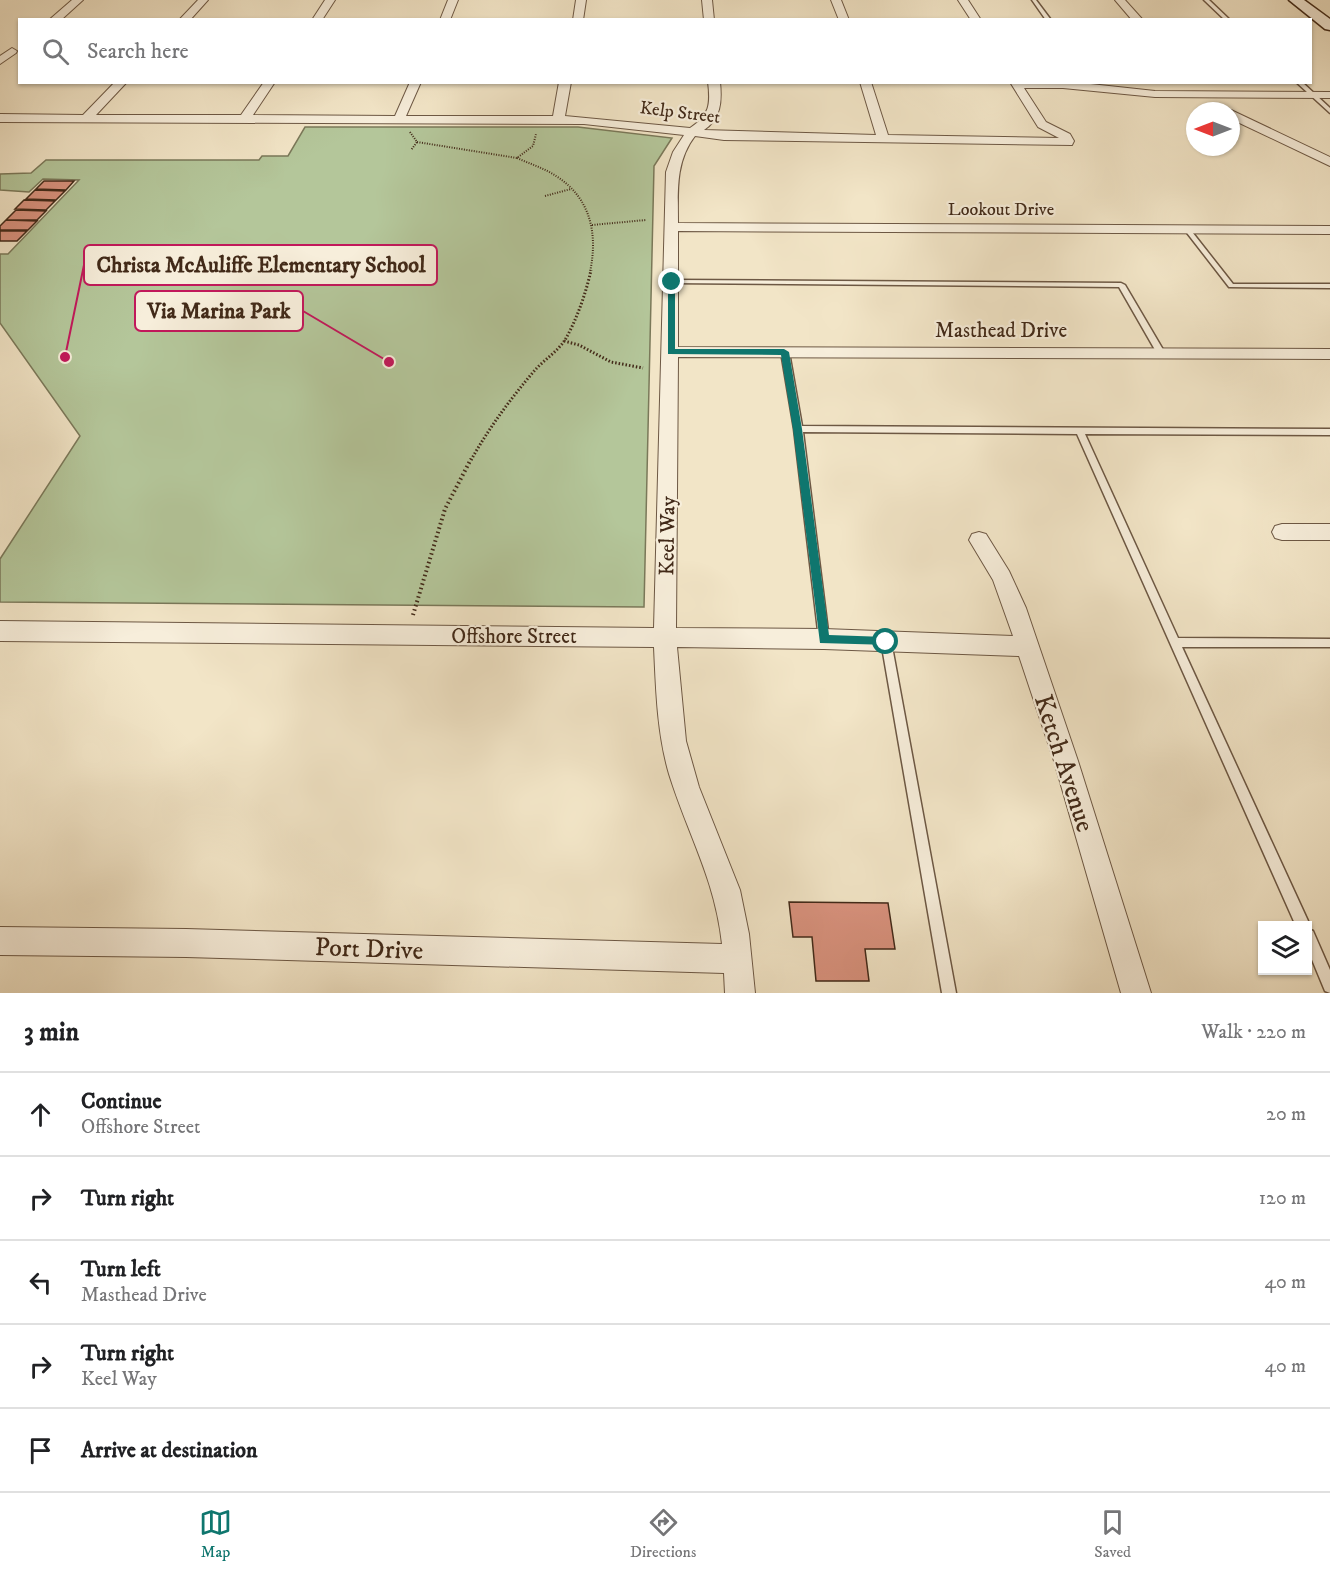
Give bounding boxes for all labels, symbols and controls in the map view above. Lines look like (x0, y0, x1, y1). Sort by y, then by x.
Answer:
search box (18, 18, 1312, 84)
icon: search (39, 35, 72, 68)
text: Search here (87, 38, 189, 65)
street label: Kelp Street (638, 97, 722, 129)
north arrow (1186, 102, 1240, 156)
street label: Lookout Drive (948, 199, 1054, 221)
callout: Christa McAuliffe Elementary School (84, 245, 437, 285)
text: Christa McAuliffe Elementary School (96, 252, 426, 279)
route end (658, 268, 684, 294)
callout: Via Marina Park (135, 291, 303, 331)
text: Via Marina Park (146, 298, 292, 325)
street label: Masthead Drive (935, 318, 1067, 344)
street label: Keel Way (654, 495, 682, 576)
street label: Offshore Street (451, 624, 577, 650)
route start (872, 628, 898, 654)
street label: Ketch Avenue (1026, 691, 1101, 836)
map controls (1258, 921, 1312, 975)
button: layers (1258, 921, 1312, 975)
street label: Port Drive (314, 931, 424, 968)
text: 3 min (24, 1016, 79, 1049)
text: Walk · 220 m (1201, 1020, 1306, 1045)
text: Continue (81, 1088, 162, 1115)
icon: ahead (24, 1098, 57, 1131)
text: 20 m (1266, 1102, 1306, 1127)
text: Offshore Street (81, 1115, 200, 1140)
icon: right (24, 1182, 57, 1215)
text: Turn right (81, 1185, 174, 1212)
text: 120 m (1259, 1186, 1306, 1211)
text: Turn left (81, 1256, 161, 1283)
icon: left (24, 1266, 57, 1299)
text: 40 m (1264, 1270, 1306, 1295)
text: Masthead Drive (81, 1283, 207, 1308)
text: Turn right (81, 1340, 174, 1367)
icon: right (24, 1350, 57, 1383)
text: 40 m (1264, 1354, 1306, 1379)
text: Keel Way (81, 1367, 157, 1392)
icon: arrive (24, 1434, 57, 1467)
text: Arrive at destination (81, 1437, 258, 1464)
tab: Map (199, 1506, 232, 1562)
tab: Directions (630, 1506, 696, 1562)
tab: Saved (1094, 1506, 1131, 1562)

